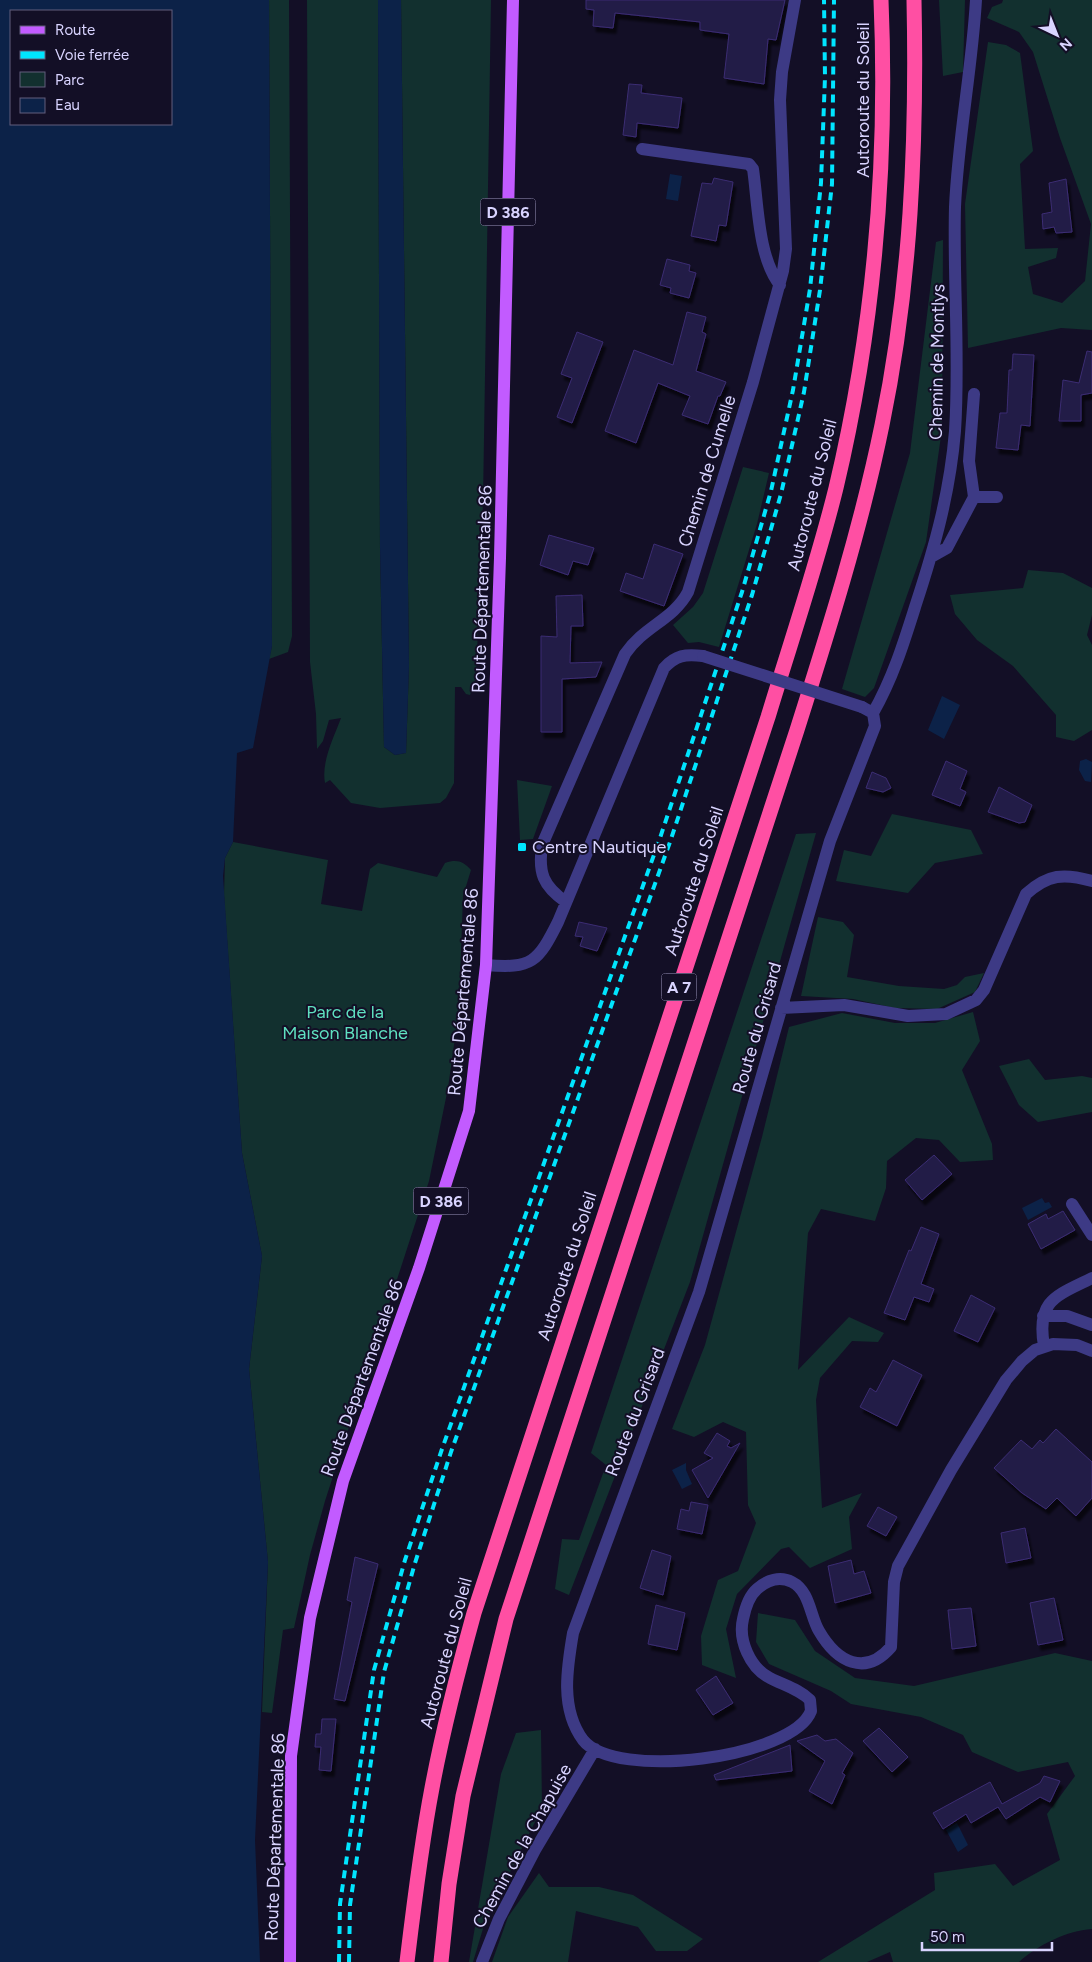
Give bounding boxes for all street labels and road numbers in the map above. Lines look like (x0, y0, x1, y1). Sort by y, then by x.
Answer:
street label: Autoroute du Soleil (852, 22, 874, 178)
road number: D 386 (480, 198, 536, 226)
street label: Chemin de Montlys (925, 284, 949, 440)
street label: Chemin de Cumelle (673, 392, 741, 550)
street label: Autoroute du Soleil (783, 417, 841, 573)
street label: Route Départementale 86 (467, 485, 497, 693)
street label: Autoroute du Soleil (660, 804, 728, 958)
street label: Route Départementale 86 (443, 887, 483, 1097)
street label: Route du Grisard (728, 960, 786, 1096)
road number: A 7 (662, 974, 696, 1000)
road number: D 386 (414, 1188, 468, 1214)
street label: Autoroute du Soleil (533, 1189, 601, 1343)
street label: Route Départementale 86 (316, 1276, 408, 1480)
street label: Route du Grisard (600, 1345, 670, 1479)
street label: Autoroute du Soleil (415, 1575, 477, 1731)
street label: Route Départementale 86 (260, 1733, 290, 1941)
street label: Chemin de la Chapuise (468, 1760, 576, 1932)

